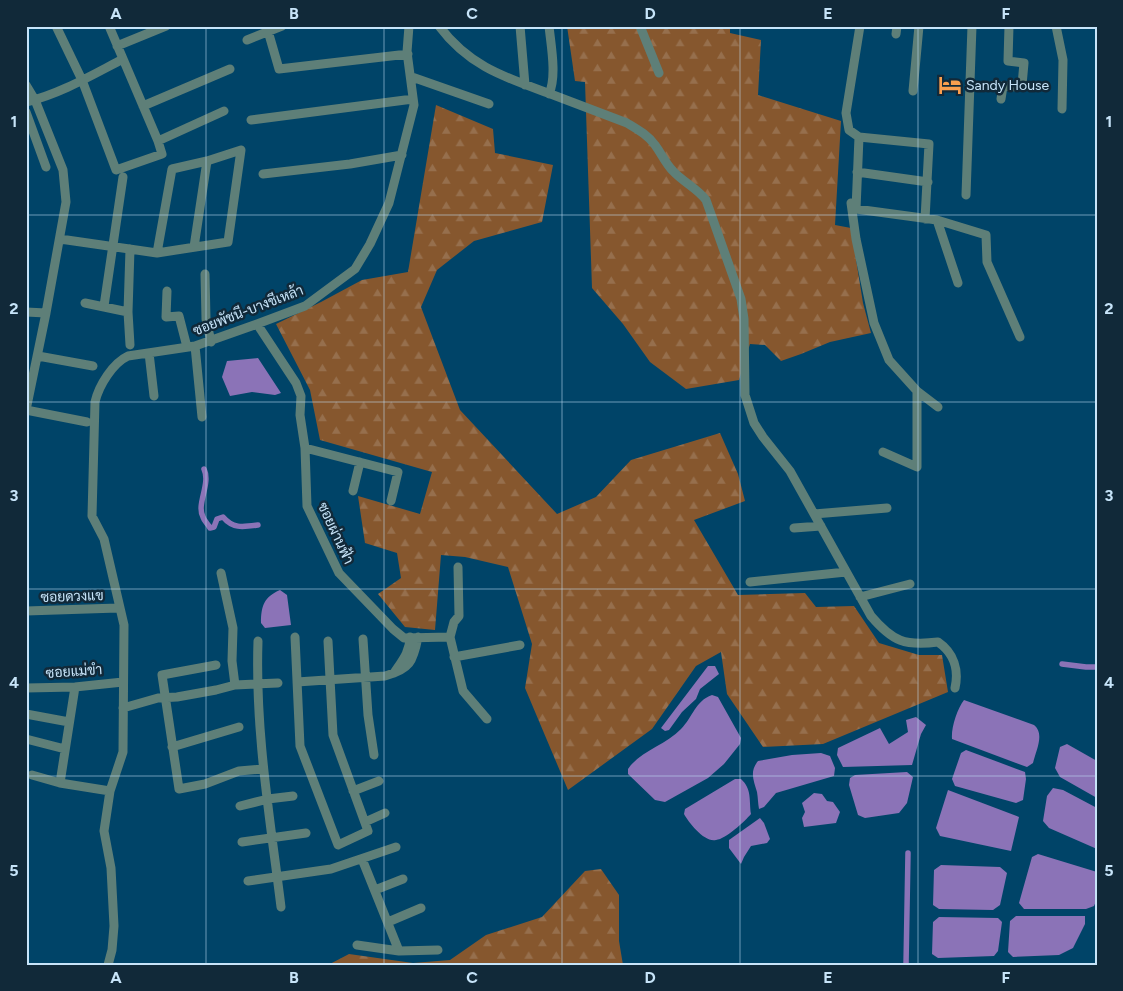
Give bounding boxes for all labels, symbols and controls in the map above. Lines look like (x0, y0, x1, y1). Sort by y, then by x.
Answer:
text: A (110, 4, 122, 23)
text: B (289, 4, 299, 23)
text: C (466, 4, 478, 23)
text: D (644, 4, 656, 23)
text: E (823, 4, 833, 23)
text: F (1002, 4, 1011, 23)
hotel icon: Sandy House (937, 72, 963, 98)
place label: Sandy House (966, 77, 1050, 94)
text: 1 (11, 112, 17, 131)
text: 1 (1106, 112, 1112, 131)
street label: ซอยพัชนี-บางชีเหล้า (190, 281, 306, 339)
text: 2 (9, 299, 19, 318)
text: 2 (1104, 299, 1114, 318)
text: 3 (10, 486, 19, 505)
text: 3 (1105, 486, 1114, 505)
street label: ซอยผ่านฟ้า (314, 499, 358, 567)
street label: ซอยดวงแข (40, 587, 104, 606)
street label: ซอยแม่ขำ (45, 661, 103, 682)
text: 4 (9, 673, 19, 692)
text: 4 (1104, 673, 1114, 692)
text: 5 (9, 861, 19, 880)
text: 5 (1104, 861, 1114, 880)
text: A (110, 968, 122, 987)
text: B (289, 968, 299, 987)
text: C (466, 968, 478, 987)
text: D (644, 968, 656, 987)
text: E (823, 968, 833, 987)
text: F (1002, 968, 1011, 987)

